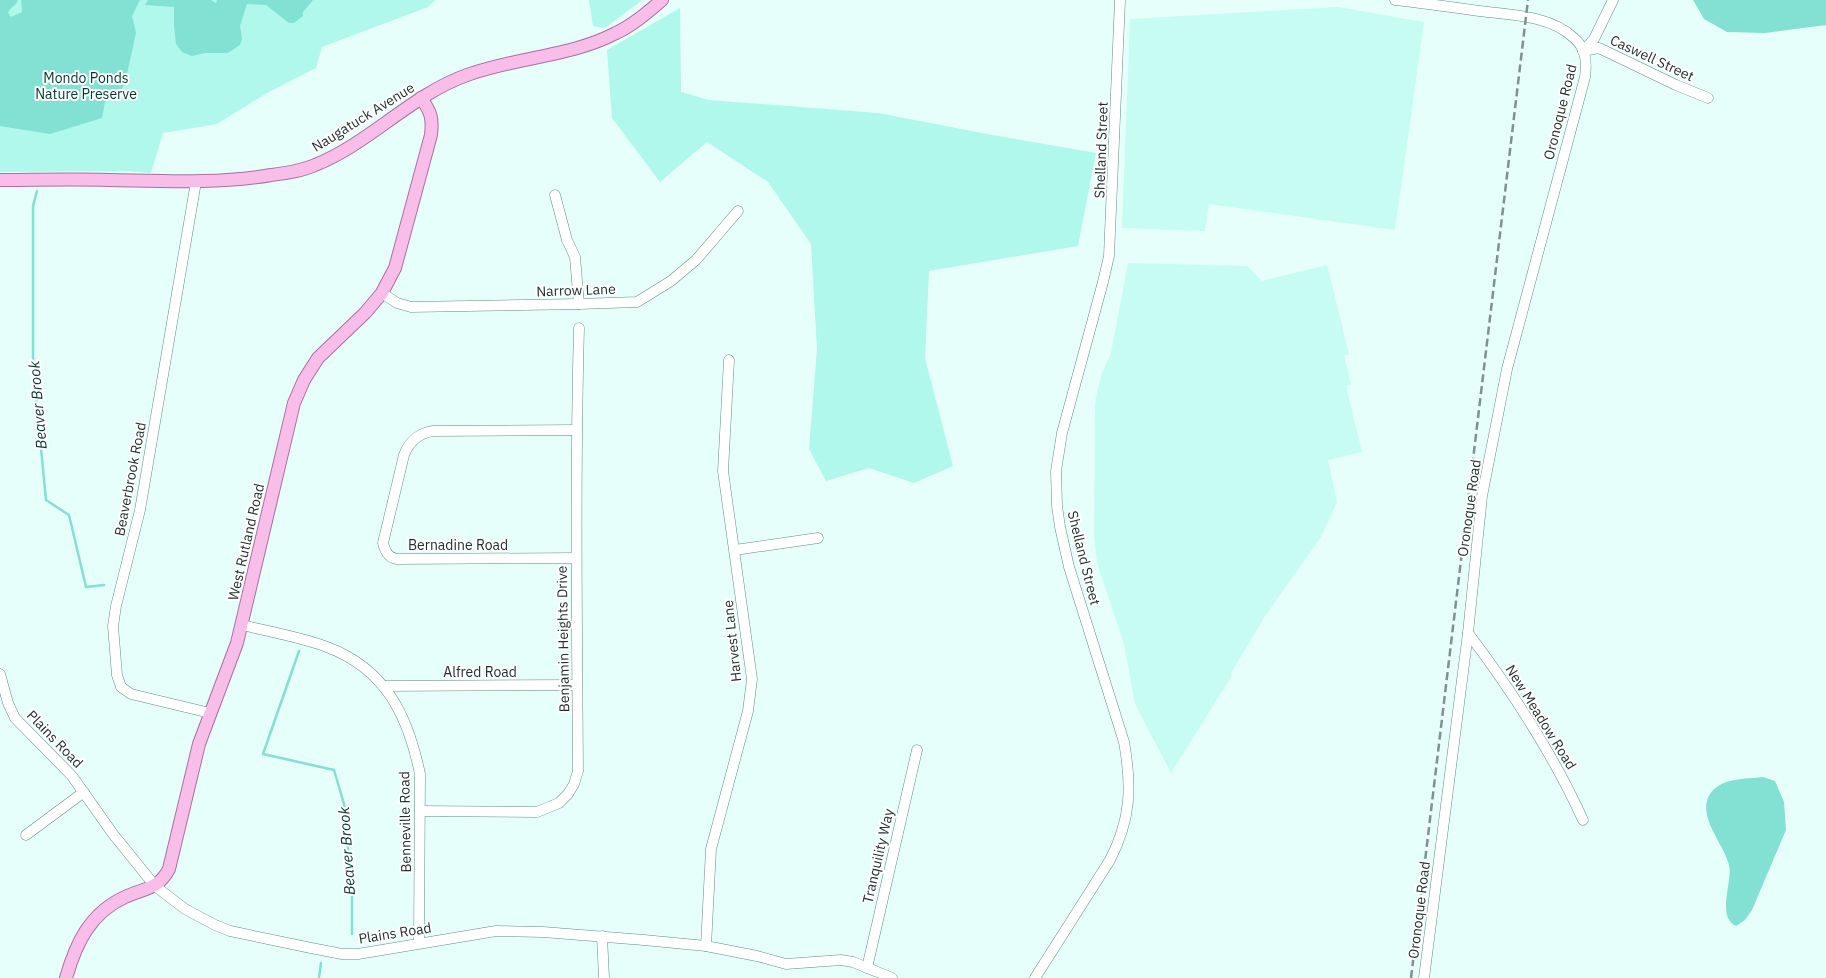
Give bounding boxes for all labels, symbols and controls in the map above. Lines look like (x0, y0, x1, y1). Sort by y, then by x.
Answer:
street label: Caswell Street (1607, 31, 1697, 85)
street label: Oronoque Road (1539, 62, 1581, 162)
park label: Mondo Ponds Nature Preserve (35, 69, 137, 103)
street label: Naugatuck Avenue (308, 78, 418, 156)
street label: Shelland Street (1090, 101, 1112, 199)
street label: Narrow Lane (536, 280, 616, 300)
water label: Beaver Brook (24, 360, 51, 450)
street label: Beaverbrook Road (110, 421, 150, 537)
street label: Oronoque Road (1453, 458, 1485, 558)
street label: West Rutland Road (224, 482, 268, 602)
street label: Shelland Street (1064, 509, 1104, 607)
street label: Bernadine Road (408, 536, 508, 554)
street label: Benjamin Heights Drive (553, 565, 573, 712)
street label: Harvest Lane (719, 599, 745, 683)
street label: New Meadow Road (1502, 661, 1580, 773)
street label: Alfred Road (443, 663, 517, 681)
street label: Plains Road (23, 706, 87, 772)
street label: Benneville Road (395, 771, 415, 873)
water label: Beaver Brook (334, 806, 359, 896)
street label: Tranquility Way (858, 807, 898, 905)
street label: Oronoque Road (1404, 860, 1434, 960)
street label: Plains Road (357, 918, 433, 948)

